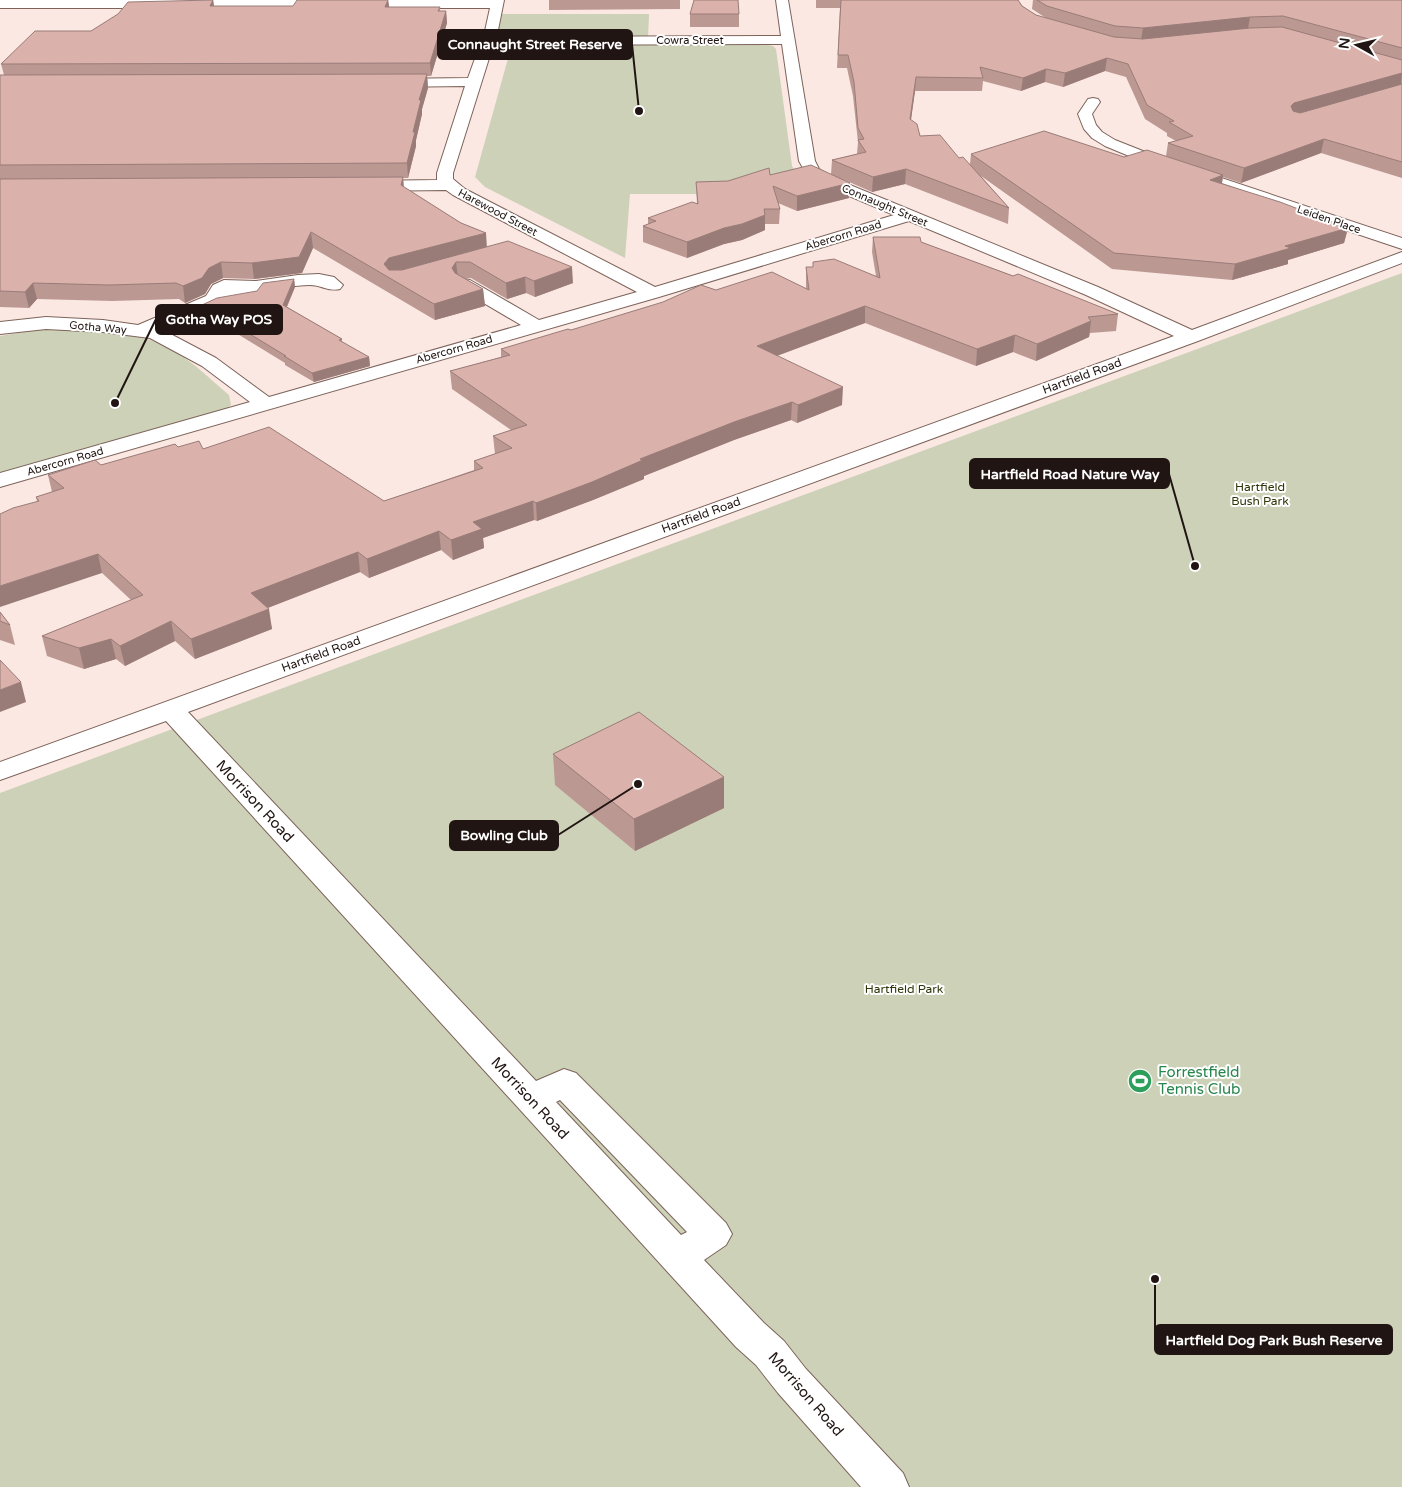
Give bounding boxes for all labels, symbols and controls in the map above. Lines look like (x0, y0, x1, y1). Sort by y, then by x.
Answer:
north arrow (1332, 20, 1382, 70)
callout: Connaught Street Reserve (438, 30, 632, 59)
street label: Cowra Street (656, 34, 724, 47)
text: Connaught Street Reserve (448, 36, 622, 53)
text: N (1335, 37, 1354, 50)
street label: Connaught Street (840, 181, 930, 229)
street label: Harewood Street (456, 186, 540, 239)
street label: Leiden Place (1295, 203, 1362, 236)
street label: Abercorn Road (803, 218, 883, 253)
callout: Gotha Way POS (156, 305, 282, 334)
text: Gotha Way POS (166, 311, 273, 328)
street label: Gotha Way (69, 319, 127, 336)
street label: Abercorn Road (414, 332, 494, 367)
street label: Hartfield Road (1040, 355, 1124, 397)
street label: Abercorn Road (25, 444, 105, 479)
callout: Hartfield Road Nature Way (970, 459, 1169, 488)
text: Hartfield Road Nature Way (980, 466, 1160, 483)
park label: Hartfield Bush Park (1231, 480, 1289, 508)
street label: Hartfield Road (659, 494, 743, 536)
street label: Hartfield Road (279, 633, 363, 675)
street label: Morrison Road (212, 756, 298, 846)
callout: Bowling Club (450, 821, 558, 850)
text: Bowling Club (460, 827, 548, 844)
park label: Hartfield Park (865, 982, 944, 996)
street label: Morrison Road (487, 1053, 573, 1143)
place label: Forrestfield Tennis Club (1158, 1063, 1241, 1098)
sports icon: Forrestfield Tennis Club (1127, 1068, 1153, 1094)
callout: Hartfield Dog Park Bush Reserve (1155, 1325, 1392, 1354)
text: Hartfield Dog Park Bush Reserve (1166, 1332, 1383, 1349)
street label: Morrison Road (765, 1348, 847, 1440)

